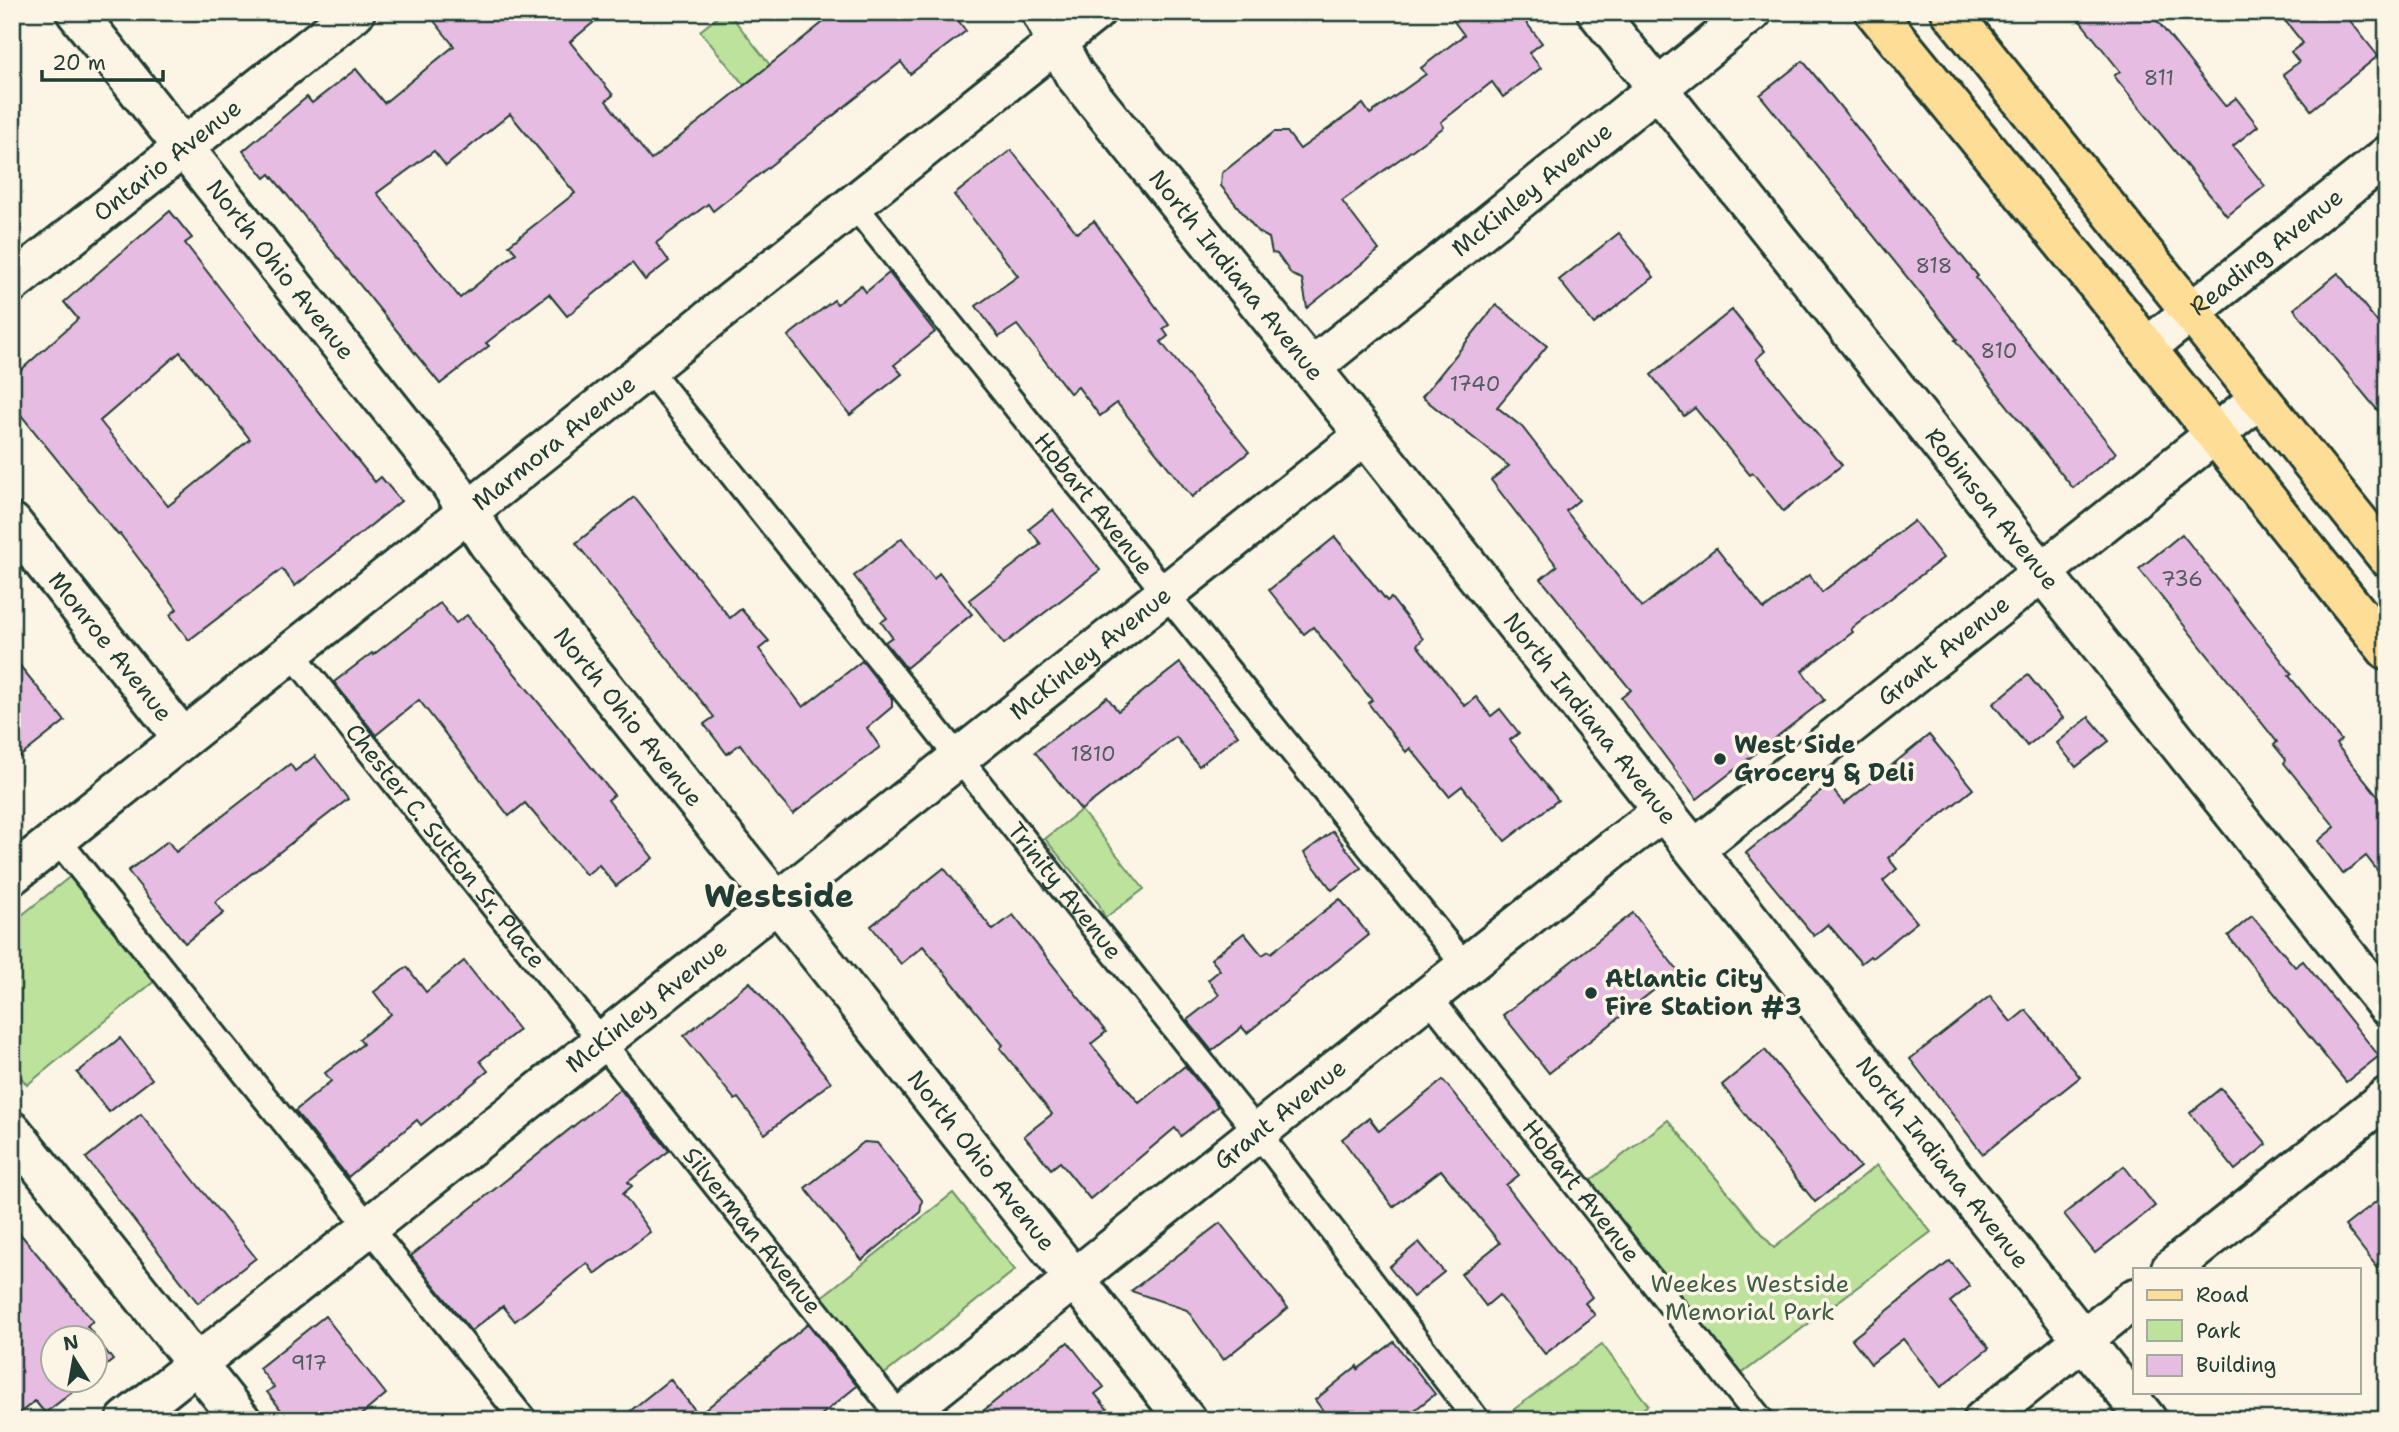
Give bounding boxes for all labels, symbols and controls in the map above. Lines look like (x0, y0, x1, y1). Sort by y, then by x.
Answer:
scale bar (42, 38, 163, 82)
text: 20 m (52, 49, 106, 77)
house number: 811 (2144, 64, 2174, 92)
street label: Ontario Avenue (87, 92, 248, 229)
street label: McKinley Avenue (1445, 115, 1619, 264)
street label: North Indiana Avenue (1142, 163, 1331, 388)
street label: North Ohio Avenue (199, 173, 362, 367)
street label: Reading Avenue (2183, 181, 2350, 323)
house number: 818 (1915, 252, 1953, 280)
house number: 810 (1981, 337, 2017, 365)
street label: Marmora Avenue (466, 368, 642, 518)
house number: 1740 (1450, 370, 1500, 398)
street label: Robinson Avenue (1918, 421, 2066, 597)
street label: Hobart Avenue (1027, 426, 1161, 582)
street label: Monroe Avenue (41, 565, 180, 728)
house number: 736 (2161, 565, 2203, 593)
street label: McKinley Avenue (1003, 579, 1178, 727)
street label: Grant Avenue (1871, 588, 2016, 713)
street label: North Indiana Avenue (1496, 606, 1684, 831)
street label: North Ohio Avenue (546, 621, 710, 814)
street label: Chester C. Sutton Sr. Place (338, 717, 553, 975)
place label: West Side Grocery & Deli (1734, 729, 1915, 789)
house number: 1810 (1070, 740, 1116, 768)
marker: West Side Grocery & Deli (1712, 751, 1728, 767)
street label: Trinity Avenue (1000, 816, 1130, 966)
district label: Westside (704, 874, 854, 917)
street label: McKinley Avenue (559, 932, 734, 1080)
place label: Atlantic City Fire Station #3 (1605, 963, 1801, 1023)
marker: Atlantic City Fire Station #3 (1583, 985, 1599, 1001)
street label: North Indiana Avenue (1849, 1050, 2037, 1275)
street label: Grant Avenue (1207, 1052, 1353, 1177)
street label: North Ohio Avenue (900, 1064, 1063, 1258)
street label: Hobart Avenue (1515, 1113, 1648, 1269)
street label: Silverman Avenue (675, 1140, 829, 1321)
park label: Weekes Westside Memorial Park (1651, 1268, 1849, 1328)
legend (2133, 1268, 2360, 1394)
text: Road (2196, 1281, 2249, 1309)
text: Park (2196, 1317, 2241, 1345)
north arrow (38, 1324, 108, 1394)
text: N (61, 1329, 81, 1357)
house number: 917 (291, 1349, 327, 1377)
text: Building (2196, 1351, 2276, 1379)

